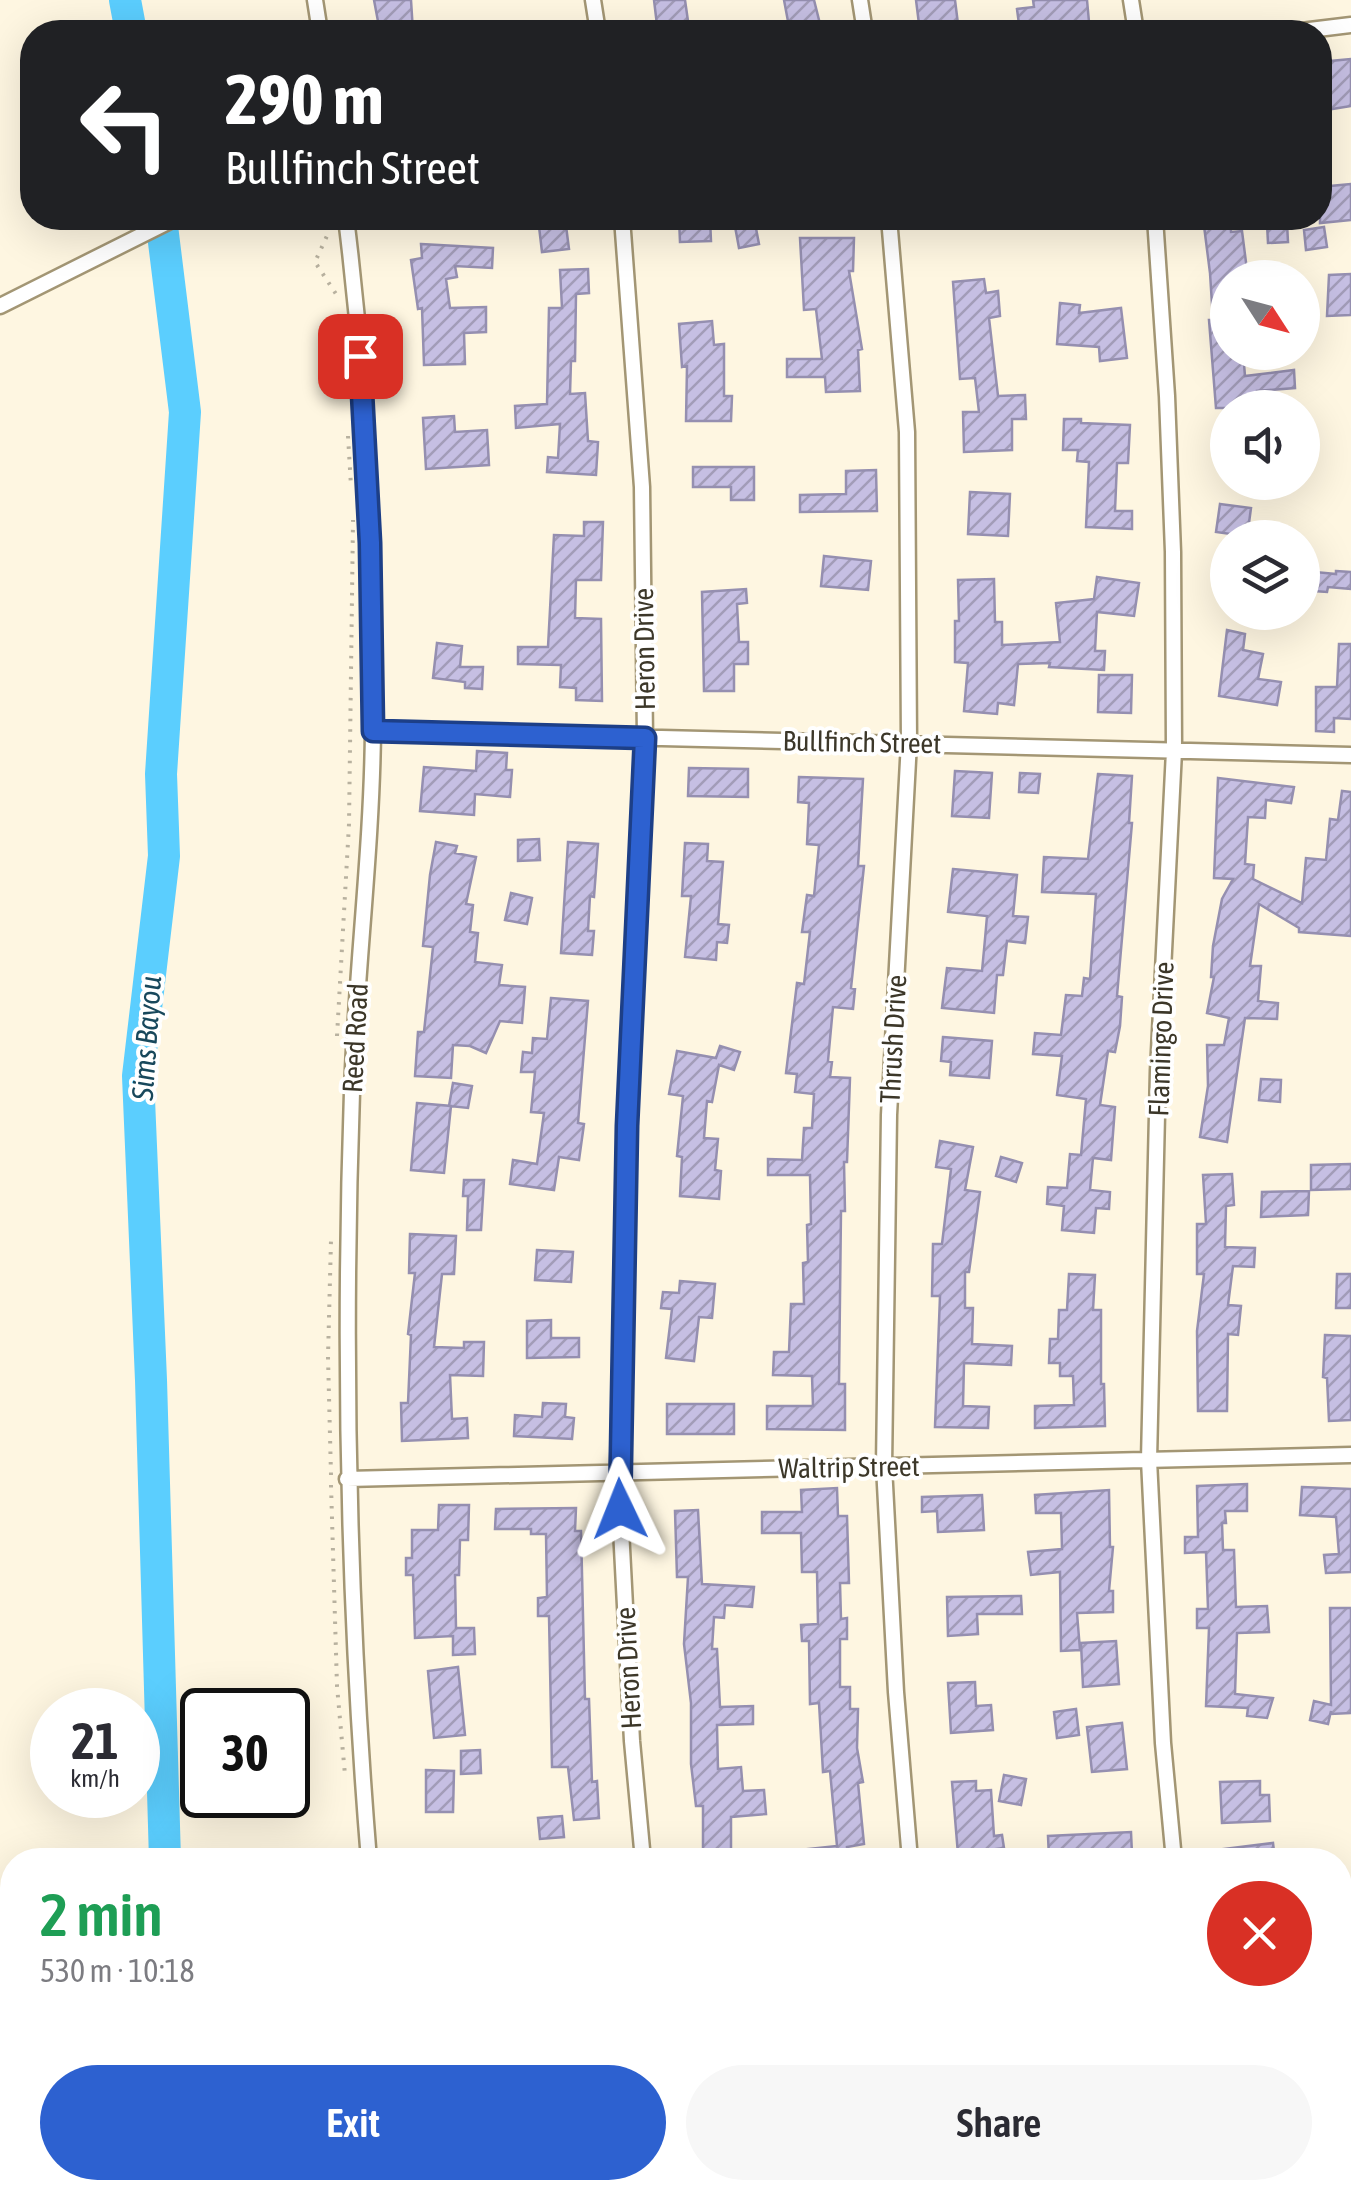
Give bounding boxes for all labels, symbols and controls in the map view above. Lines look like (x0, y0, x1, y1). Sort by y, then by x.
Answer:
text: 290 m (225, 59, 384, 139)
icon: left (60, 60, 190, 190)
text: Bullfinch Street (225, 142, 480, 194)
north arrow (1210, 260, 1320, 370)
map controls (1210, 260, 1320, 630)
pin (318, 314, 403, 399)
icon: arrive (333, 329, 388, 384)
button: sound (1210, 390, 1320, 500)
button: layers (1210, 520, 1320, 630)
street label: Heron Drive (627, 588, 661, 710)
street label: Bullfinch Street (782, 725, 942, 759)
street label: Flamingo Drive (1142, 961, 1180, 1117)
street label: Thrush Drive (874, 974, 912, 1104)
water label: Sims Bayou (125, 975, 167, 1102)
street label: Reed Road (336, 982, 374, 1094)
street label: Waltrip Street (778, 1450, 920, 1484)
position arrow (568, 1457, 672, 1561)
street label: Heron Drive (609, 1606, 647, 1730)
speed limit sign: 30 (180, 1688, 310, 1818)
text: 21 (71, 1712, 118, 1770)
text: km/h (70, 1764, 120, 1792)
text: 2 min (40, 1880, 163, 1949)
button: close (1207, 1881, 1312, 1986)
text: 530 m · 10:18 (40, 1952, 195, 1989)
button: Exit (40, 2065, 666, 2180)
button: Share (686, 2065, 1312, 2180)

